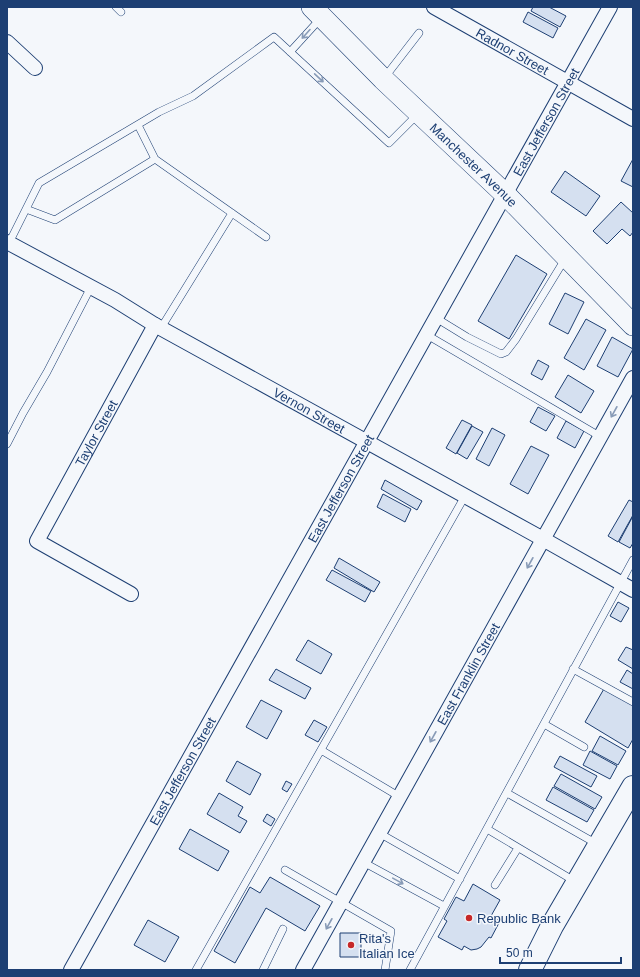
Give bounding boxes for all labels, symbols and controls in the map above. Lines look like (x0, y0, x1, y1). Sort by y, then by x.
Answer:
street label: Radnor Street (473, 25, 552, 78)
one-way arrow (302, 29, 311, 39)
street label: East Jefferson Street (510, 65, 582, 178)
one-way arrow (314, 74, 324, 83)
street label: Manchester Avenue (427, 120, 521, 210)
street label: Vernon Street (271, 384, 348, 436)
street label: Taylor Street (72, 397, 120, 469)
one-way arrow (610, 406, 617, 418)
street label: East Jefferson Street (304, 431, 377, 545)
one-way arrow (526, 557, 534, 569)
street label: East Franklin Street (434, 620, 503, 727)
street label: East Jefferson Street (146, 714, 219, 828)
one-way arrow (428, 731, 436, 743)
one-way arrow (391, 877, 403, 885)
place label: Republic Bank (477, 911, 561, 926)
marker: Republic Bank (464, 913, 474, 923)
one-way arrow (324, 918, 332, 930)
place label: Rita's Italian Ice (359, 931, 415, 961)
scale bar (500, 939, 621, 965)
marker: Rita's Italian Ice (346, 940, 356, 950)
text: 50 m (506, 946, 533, 960)

